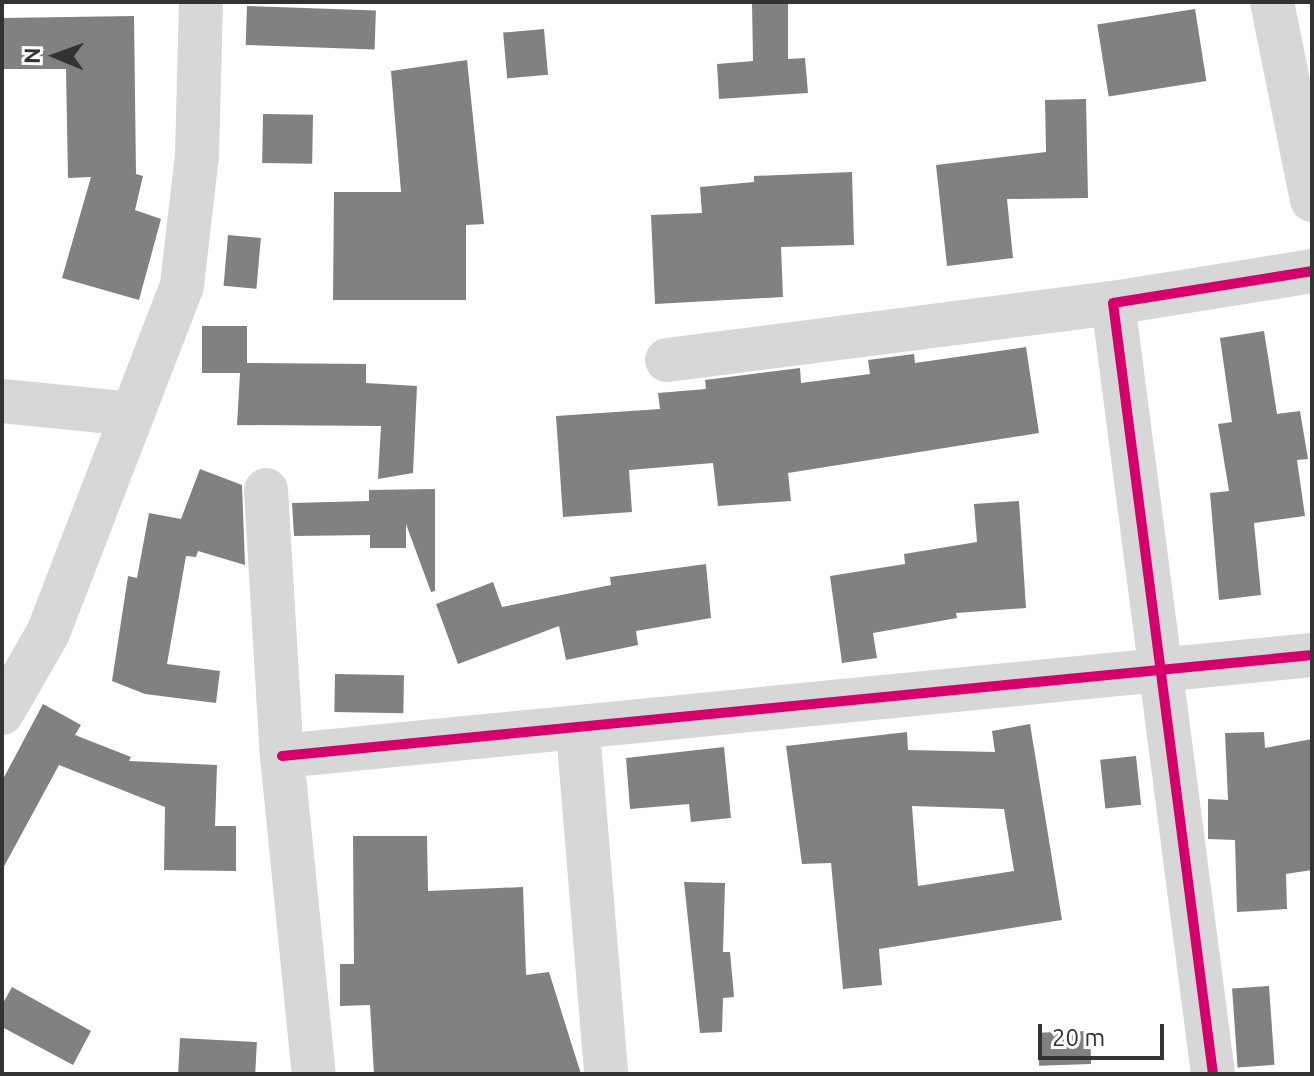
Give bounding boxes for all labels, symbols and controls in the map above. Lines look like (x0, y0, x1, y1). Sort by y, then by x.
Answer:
north arrow (16, 16, 96, 96)
text: N (19, 47, 44, 64)
scale bar (1042, 1008, 1168, 1058)
text: 20 m (1052, 1024, 1105, 1051)

